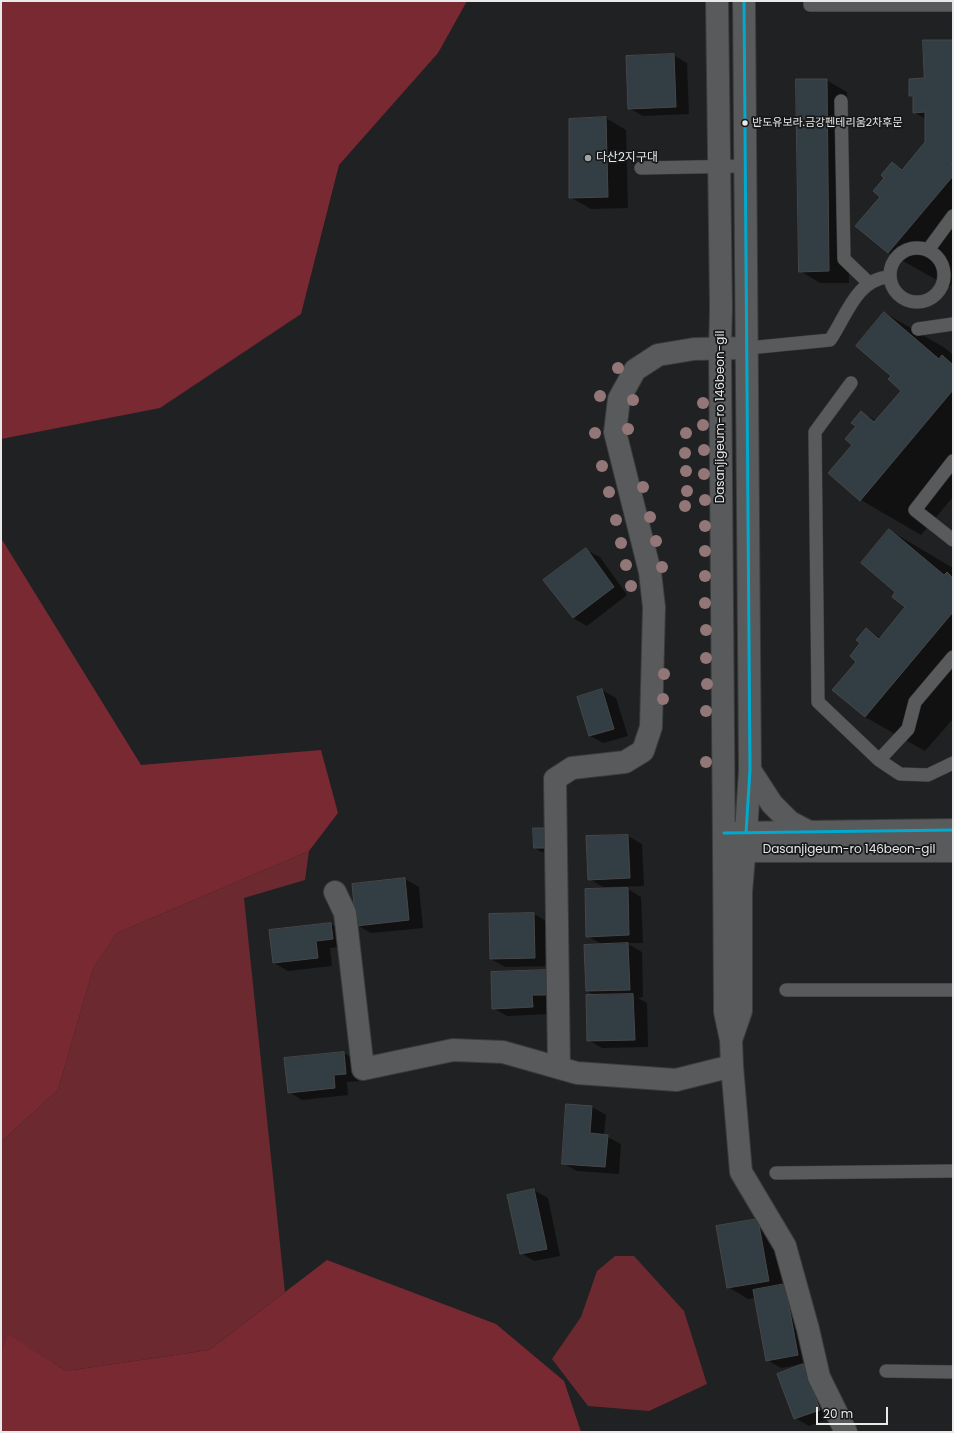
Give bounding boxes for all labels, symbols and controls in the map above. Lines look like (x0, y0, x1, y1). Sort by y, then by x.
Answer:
place label: 반도유보라.금강펜테리움2차후문 (752, 116, 902, 130)
marker: 반도유보라.금강펜테리움2차후문 (740, 118, 750, 128)
place label: 다산2지구대 (596, 151, 658, 165)
marker: 다산2지구대 (583, 153, 593, 163)
street label: Dasanjigeum-ro 146beon-gil (714, 331, 728, 503)
street label: Dasanjigeum-ro 146beon-gil (763, 843, 935, 857)
scale bar (818, 1399, 890, 1425)
text: 20 m (823, 1405, 853, 1422)

